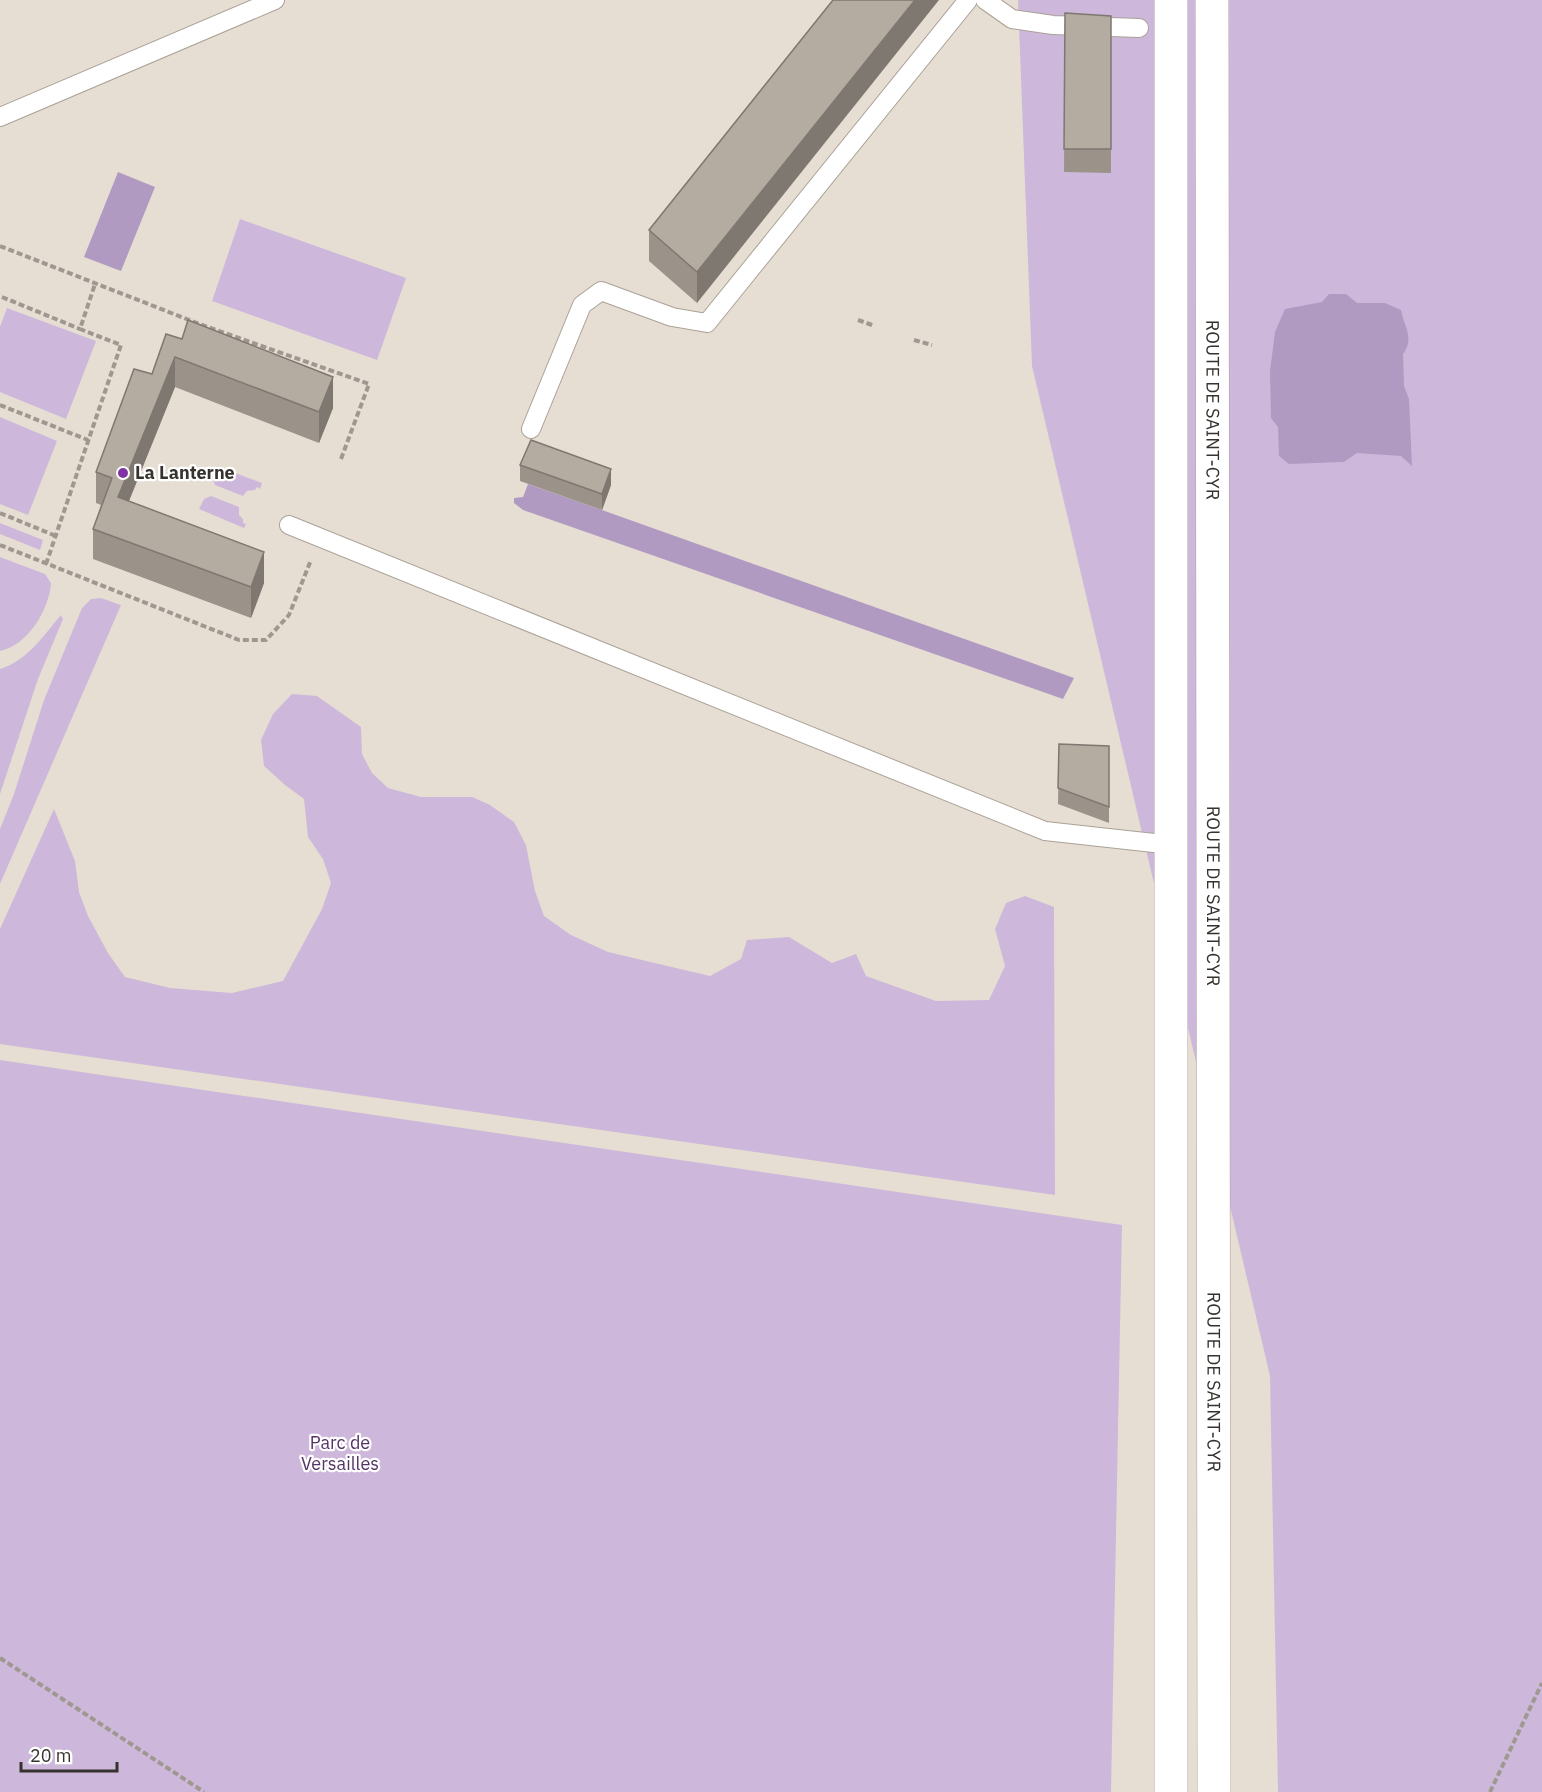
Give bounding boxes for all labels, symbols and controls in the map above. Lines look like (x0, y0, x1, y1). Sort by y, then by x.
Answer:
street label: ROUTE DE SAINT-CYR (1201, 320, 1225, 500)
place label: La Lanterne (135, 461, 235, 484)
marker: La Lanterne (116, 466, 130, 480)
street label: ROUTE DE SAINT-CYR (1202, 806, 1225, 986)
street label: ROUTE DE SAINT-CYR (1202, 1292, 1226, 1472)
park label: Parc de Versailles (301, 1431, 379, 1475)
scale bar (21, 1735, 117, 1773)
text: 20 m (30, 1744, 72, 1767)

